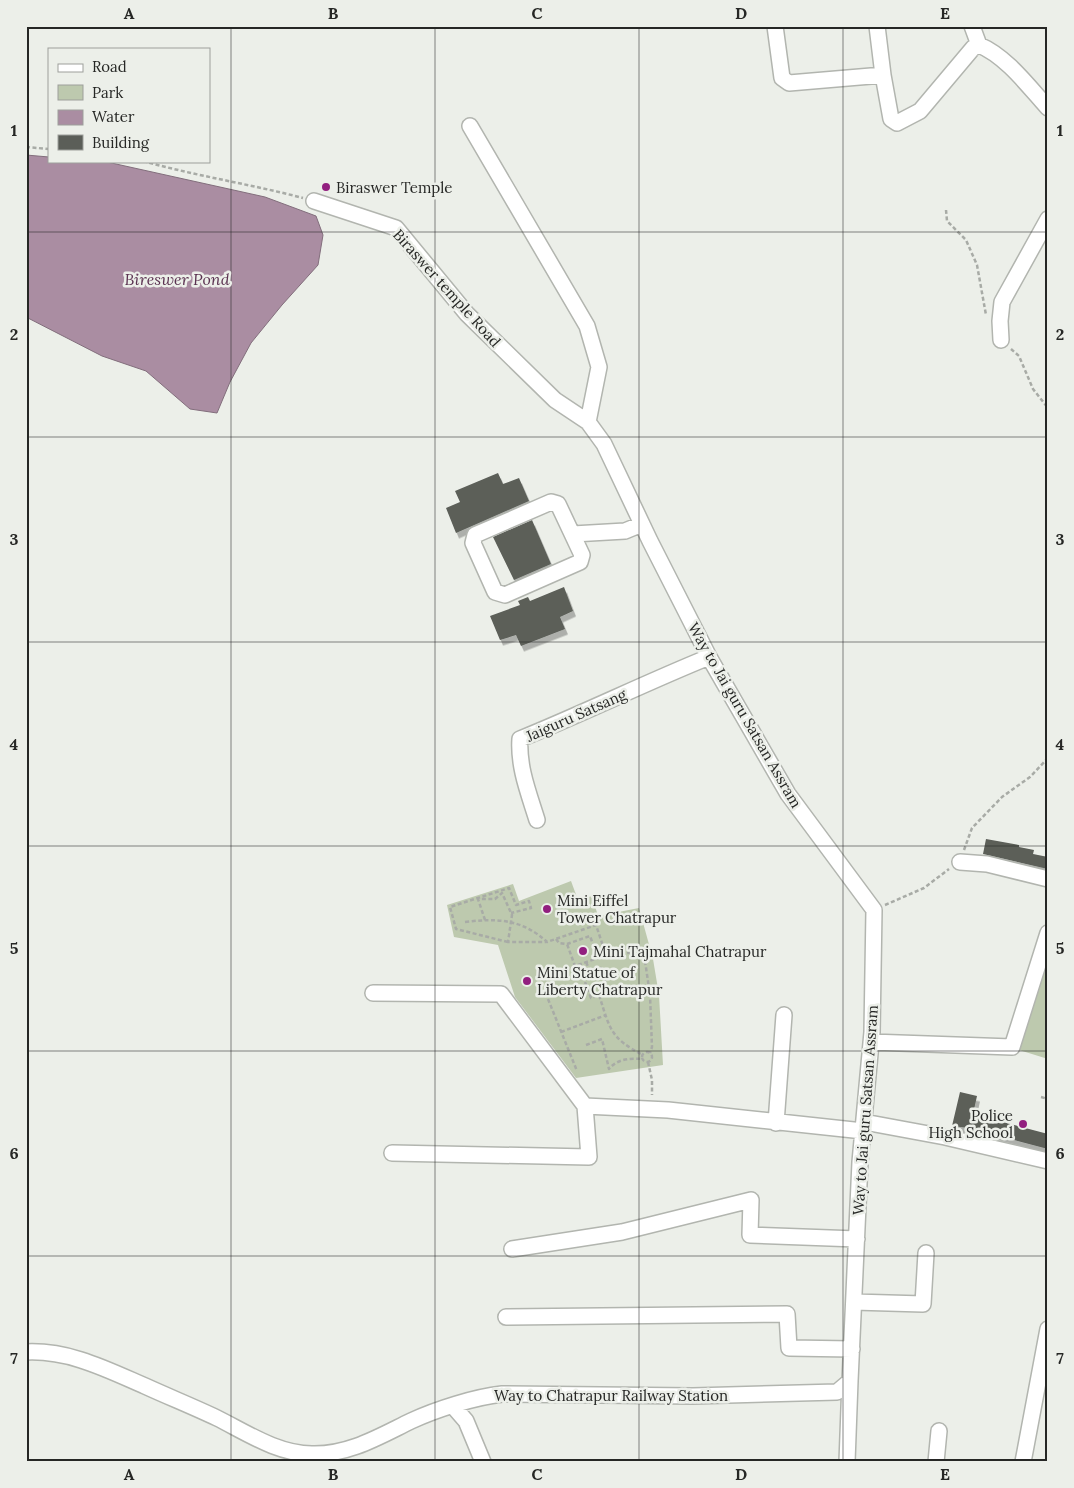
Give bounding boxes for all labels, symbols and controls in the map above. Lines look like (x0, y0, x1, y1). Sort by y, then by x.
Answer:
text: A (124, 3, 135, 23)
text: B (328, 3, 339, 23)
text: C (531, 3, 543, 23)
text: D (735, 3, 747, 23)
text: E (940, 3, 950, 23)
legend (48, 48, 210, 162)
text: Road (92, 57, 127, 76)
text: Park (92, 83, 123, 102)
text: Water (92, 107, 135, 126)
text: 1 (11, 120, 17, 140)
text: 1 (1057, 120, 1063, 140)
text: Building (92, 133, 150, 152)
place label: Biraswer Temple (336, 178, 452, 197)
marker: Biraswer Temple (320, 181, 332, 193)
street label: Biraswer temple Road (389, 225, 505, 351)
water label: Bireswer Pond (124, 269, 230, 289)
text: 2 (10, 324, 18, 344)
text: 2 (1056, 324, 1064, 344)
text: 3 (10, 529, 19, 549)
text: 3 (1056, 529, 1065, 549)
street label: Way to Jai guru Satsan Assram (684, 619, 806, 811)
street label: Jaiguru Satsang (522, 684, 630, 746)
text: 4 (10, 734, 19, 754)
text: 4 (1056, 734, 1065, 754)
place label: Mini Eiffel Tower Chatrapur (557, 891, 677, 927)
marker: Mini Eiffel Tower Chatrapur (541, 903, 553, 915)
text: 5 (10, 938, 19, 958)
text: 5 (1056, 938, 1065, 958)
place label: Mini Tajmahal Chatrapur (593, 942, 767, 961)
marker: Mini Tajmahal Chatrapur (577, 945, 589, 957)
place label: Mini Statue of Liberty Chatrapur (537, 963, 663, 999)
marker: Mini Statue of Liberty Chatrapur (521, 975, 533, 987)
street label: Way to Jai guru Satsan Assram (848, 1004, 882, 1216)
place label: Police High School (929, 1106, 1013, 1142)
marker: Police High School (1017, 1118, 1029, 1130)
text: 6 (9, 1143, 19, 1163)
text: 6 (1055, 1143, 1065, 1163)
text: 7 (10, 1348, 18, 1368)
text: 7 (1056, 1348, 1064, 1368)
street label: Way to Chatrapur Railway Station (494, 1386, 728, 1405)
text: A (124, 1464, 135, 1484)
text: B (328, 1464, 339, 1484)
text: C (531, 1464, 543, 1484)
text: D (735, 1464, 747, 1484)
text: E (940, 1464, 950, 1484)

